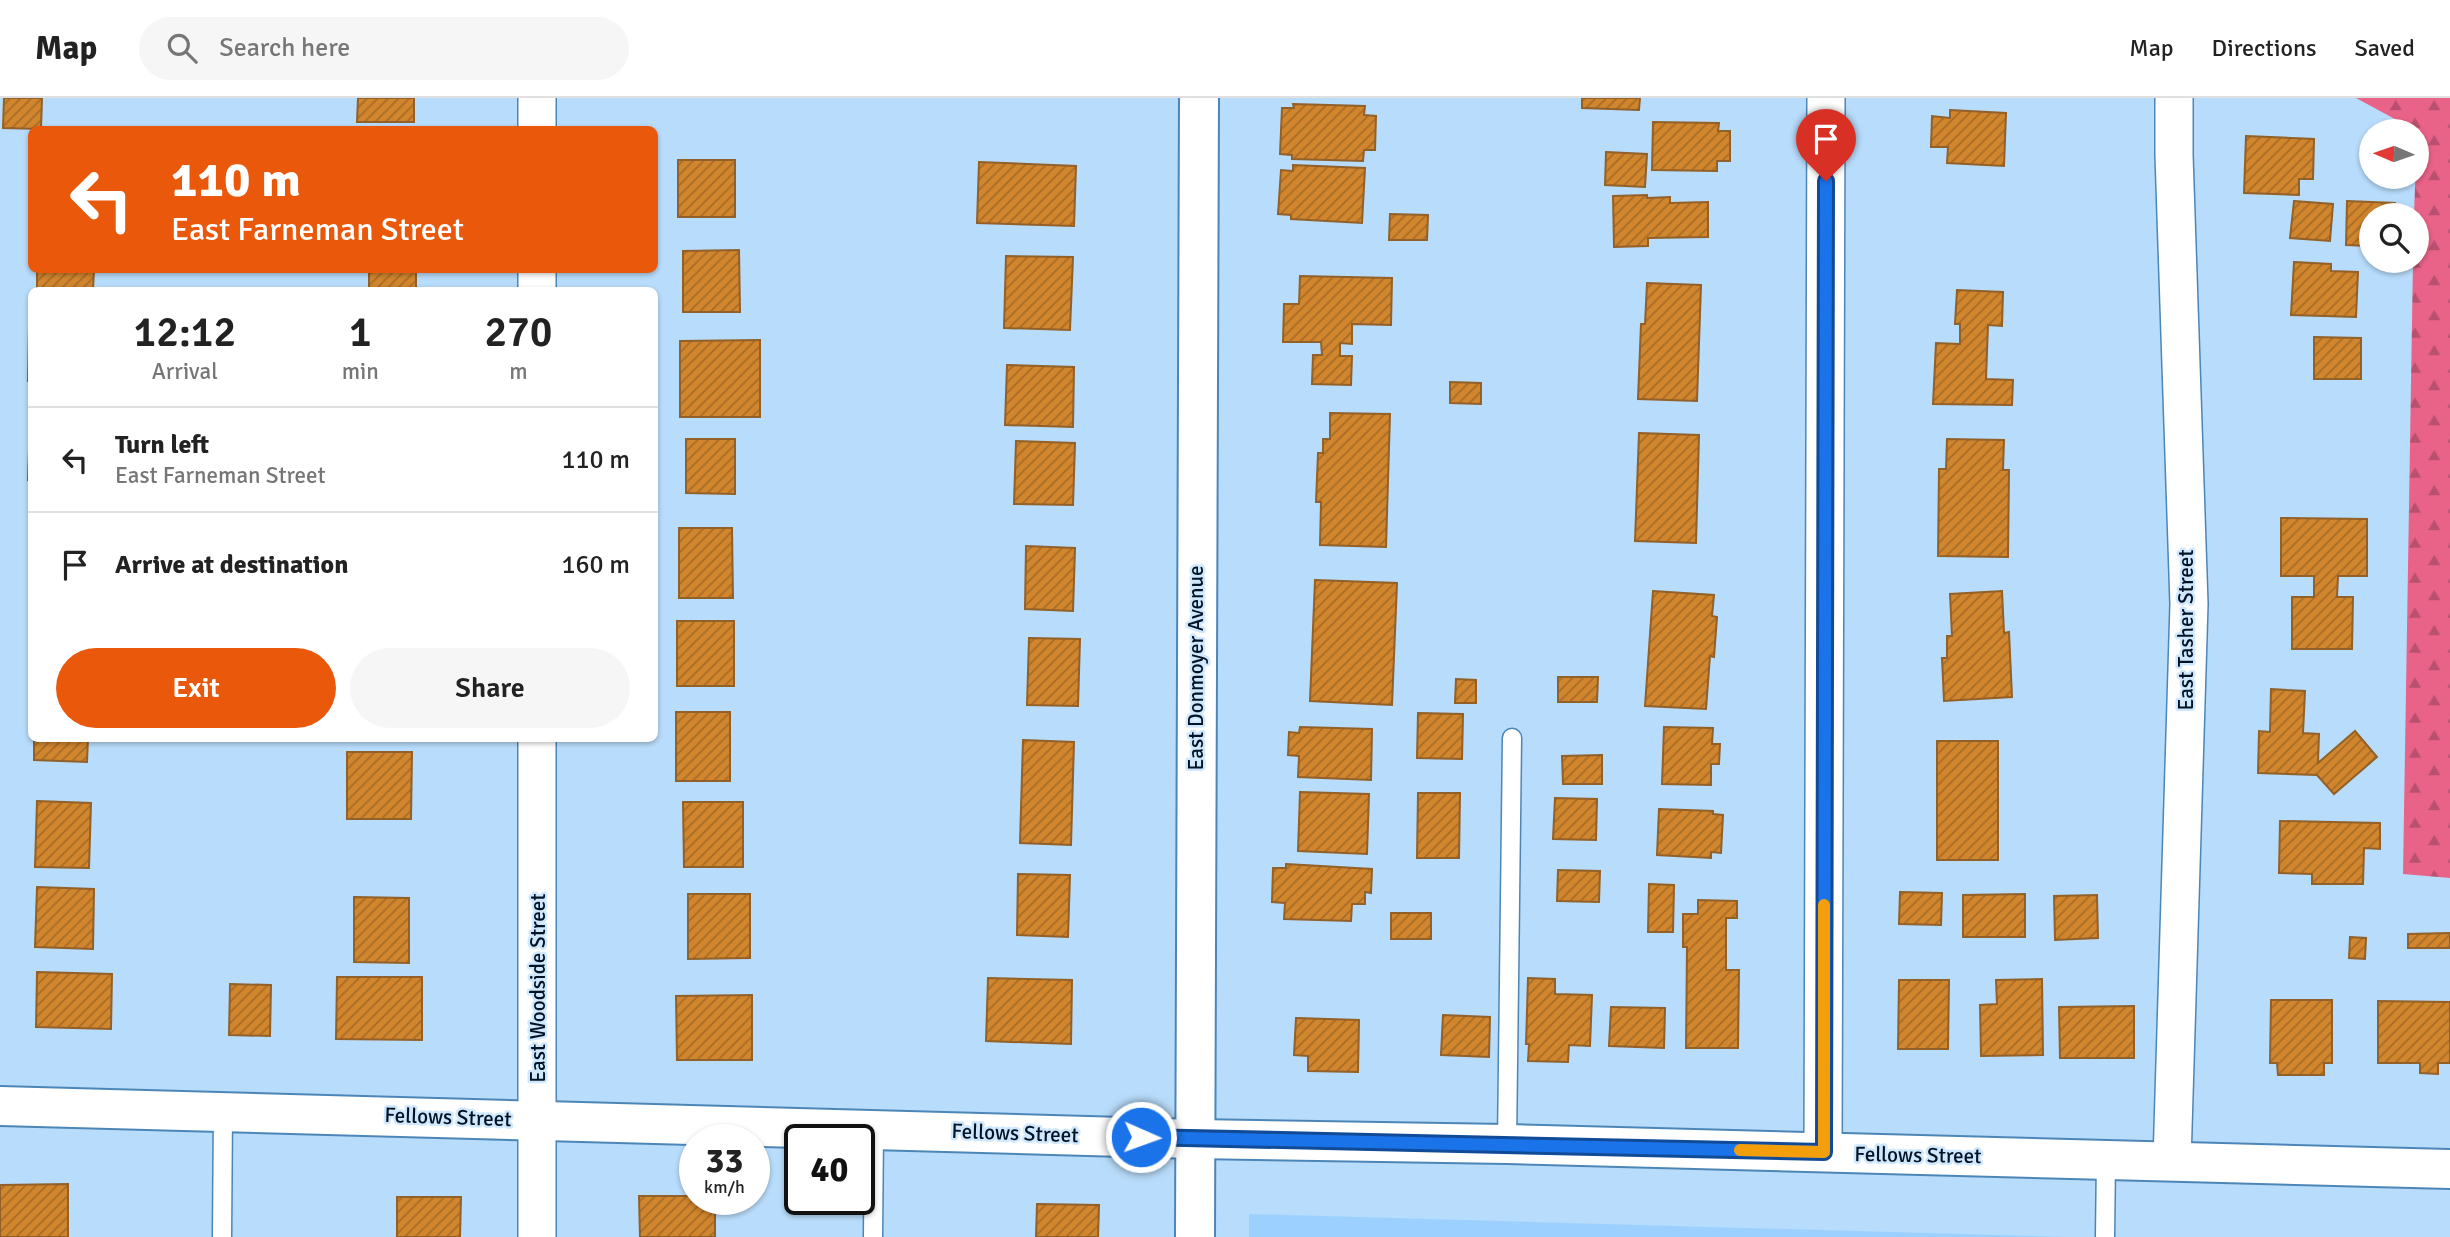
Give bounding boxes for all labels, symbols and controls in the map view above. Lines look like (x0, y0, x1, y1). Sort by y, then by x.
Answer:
search box (139, 17, 629, 80)
text: Map (35, 28, 97, 69)
icon: search (163, 29, 201, 67)
text: Search here (219, 32, 350, 64)
text: Map (2129, 33, 2174, 63)
text: Directions (2212, 33, 2317, 63)
text: Saved (2355, 33, 2415, 63)
pin (1796, 109, 1856, 181)
north arrow (2359, 119, 2429, 189)
map controls (2359, 119, 2429, 273)
icon: arrive (1807, 120, 1845, 158)
text: 110 m (171, 150, 301, 210)
icon: left (56, 154, 147, 245)
button: search (2359, 203, 2429, 273)
text: East Farneman Street (171, 210, 464, 249)
text: 12:12 (134, 307, 236, 358)
text: 1 (349, 307, 372, 358)
text: 270 (484, 307, 552, 358)
text: Arrival (152, 357, 218, 386)
text: min (342, 357, 379, 386)
text: m (509, 357, 528, 386)
text: Turn left (115, 429, 209, 461)
icon: left (56, 441, 94, 479)
text: 110 m (561, 444, 630, 476)
text: East Farneman Street (115, 461, 326, 490)
icon: arrive (56, 546, 94, 584)
text: Arrive at destination (115, 549, 348, 581)
text: 160 m (561, 549, 630, 581)
street label: East Tasher Street (2173, 549, 2199, 711)
street label: East Donmoyer Avenue (1183, 566, 1209, 770)
button: Exit (56, 648, 336, 728)
button: Share (350, 648, 630, 728)
street label: East Woodside Street (525, 893, 551, 1083)
position arrow (1104, 1100, 1178, 1174)
street label: Fellows Street (384, 1102, 512, 1132)
street label: Fellows Street (951, 1118, 1079, 1148)
speed limit sign: 40 (784, 1124, 875, 1215)
text: 33 (706, 1139, 743, 1182)
street label: Fellows Street (1854, 1141, 1982, 1169)
text: km/h (704, 1176, 745, 1198)

